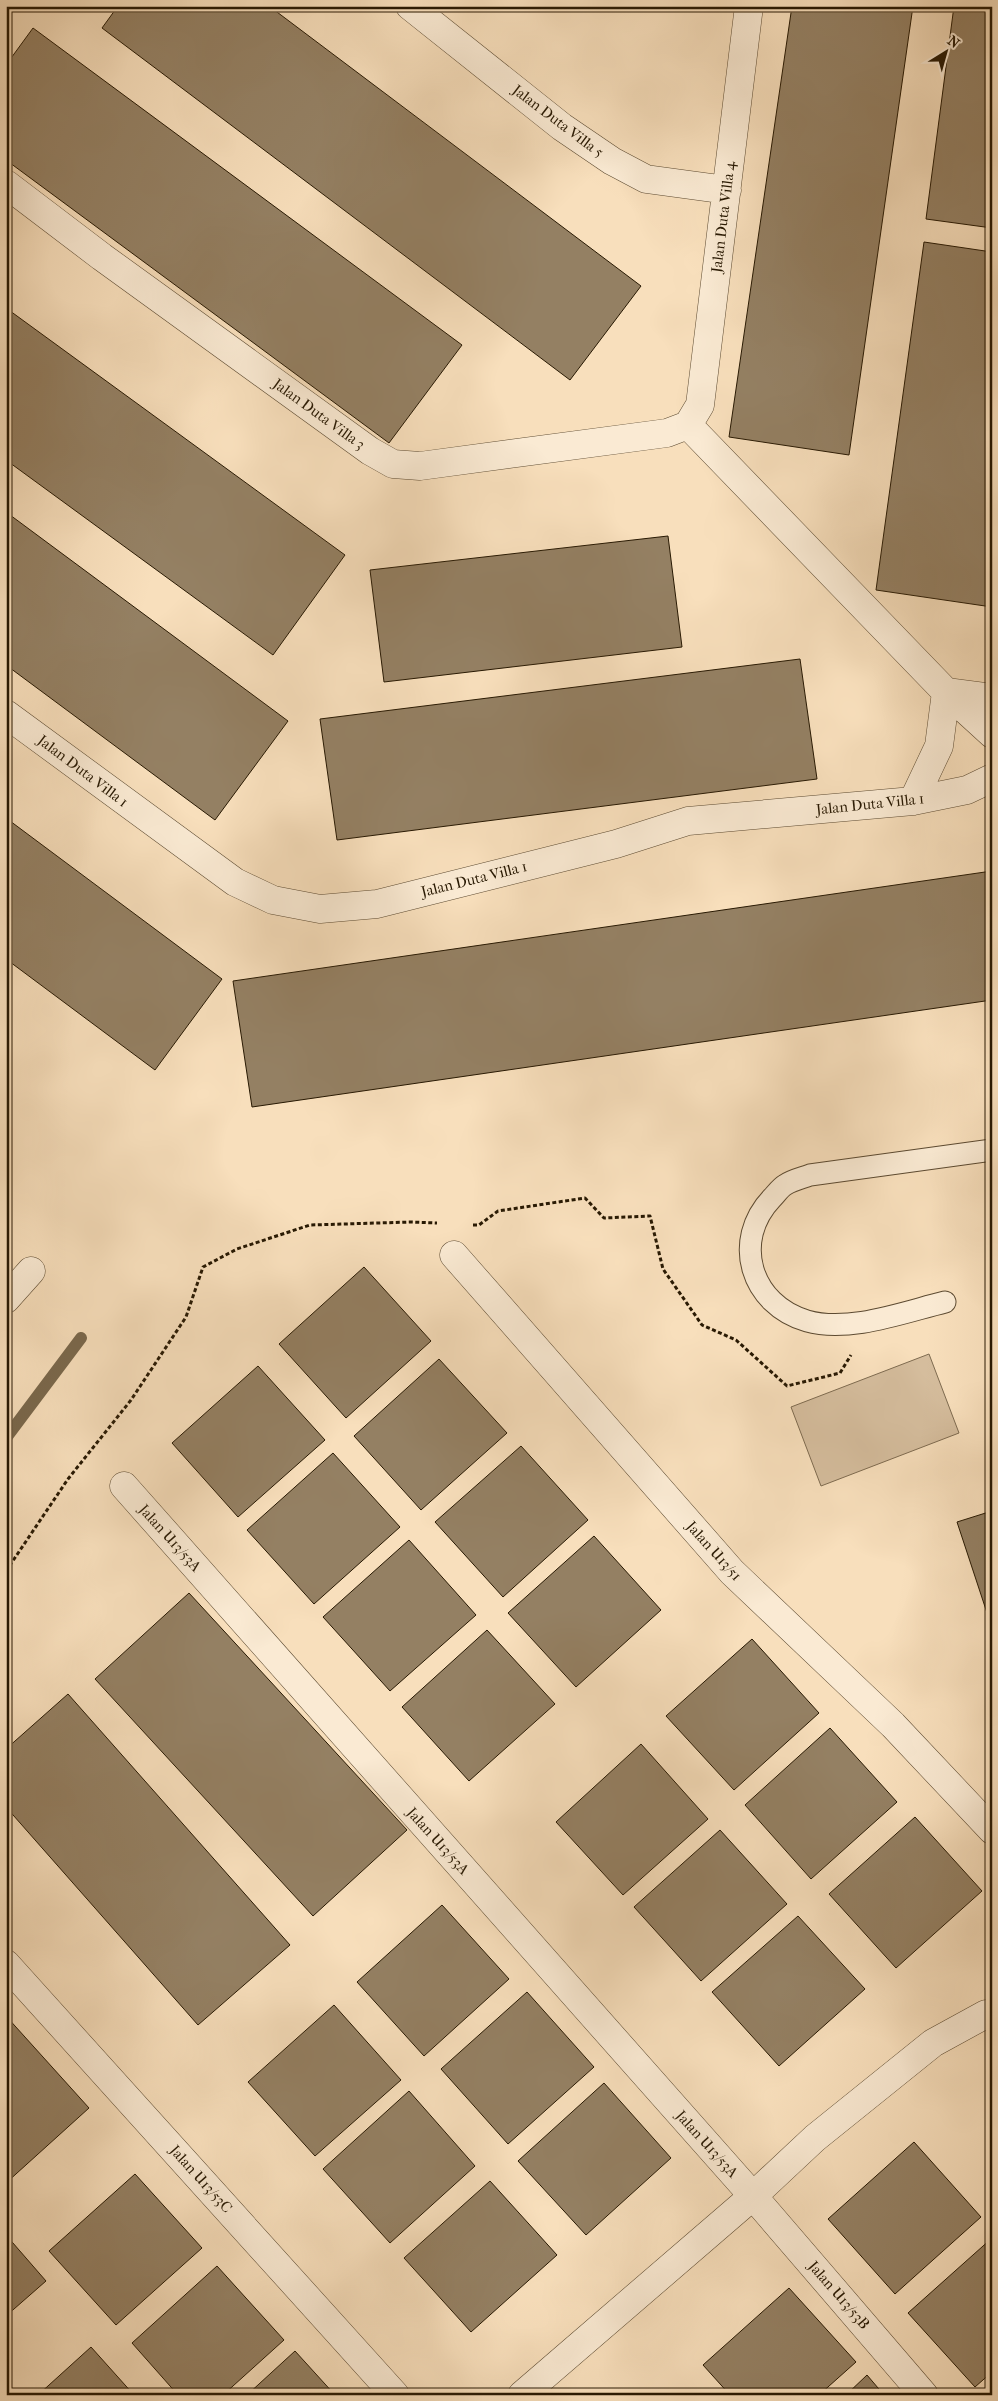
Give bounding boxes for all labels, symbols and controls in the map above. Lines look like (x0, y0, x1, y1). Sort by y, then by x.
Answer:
north arrow (920, 28, 970, 78)
text: N (944, 32, 963, 52)
street label: Jalan Duta Villa 5 (508, 80, 607, 161)
street label: Jalan Duta Villa 4 (707, 159, 739, 275)
street label: Jalan Duta Villa 3 (269, 374, 369, 453)
street label: Jalan Duta Villa 1 (33, 731, 132, 811)
street label: Jalan Duta Villa 1 (814, 789, 925, 819)
street label: Jalan Duta Villa 1 (418, 857, 529, 901)
street label: Jalan U13/53A (134, 1500, 205, 1576)
street label: Jalan U13/51 (682, 1517, 745, 1584)
street label: Jalan U13/53A (402, 1803, 473, 1879)
street label: Jalan U13/53A (671, 2106, 742, 2182)
street label: Jalan U13/53C (165, 2141, 236, 2217)
street label: Jalan U13/53B (804, 2256, 874, 2333)

